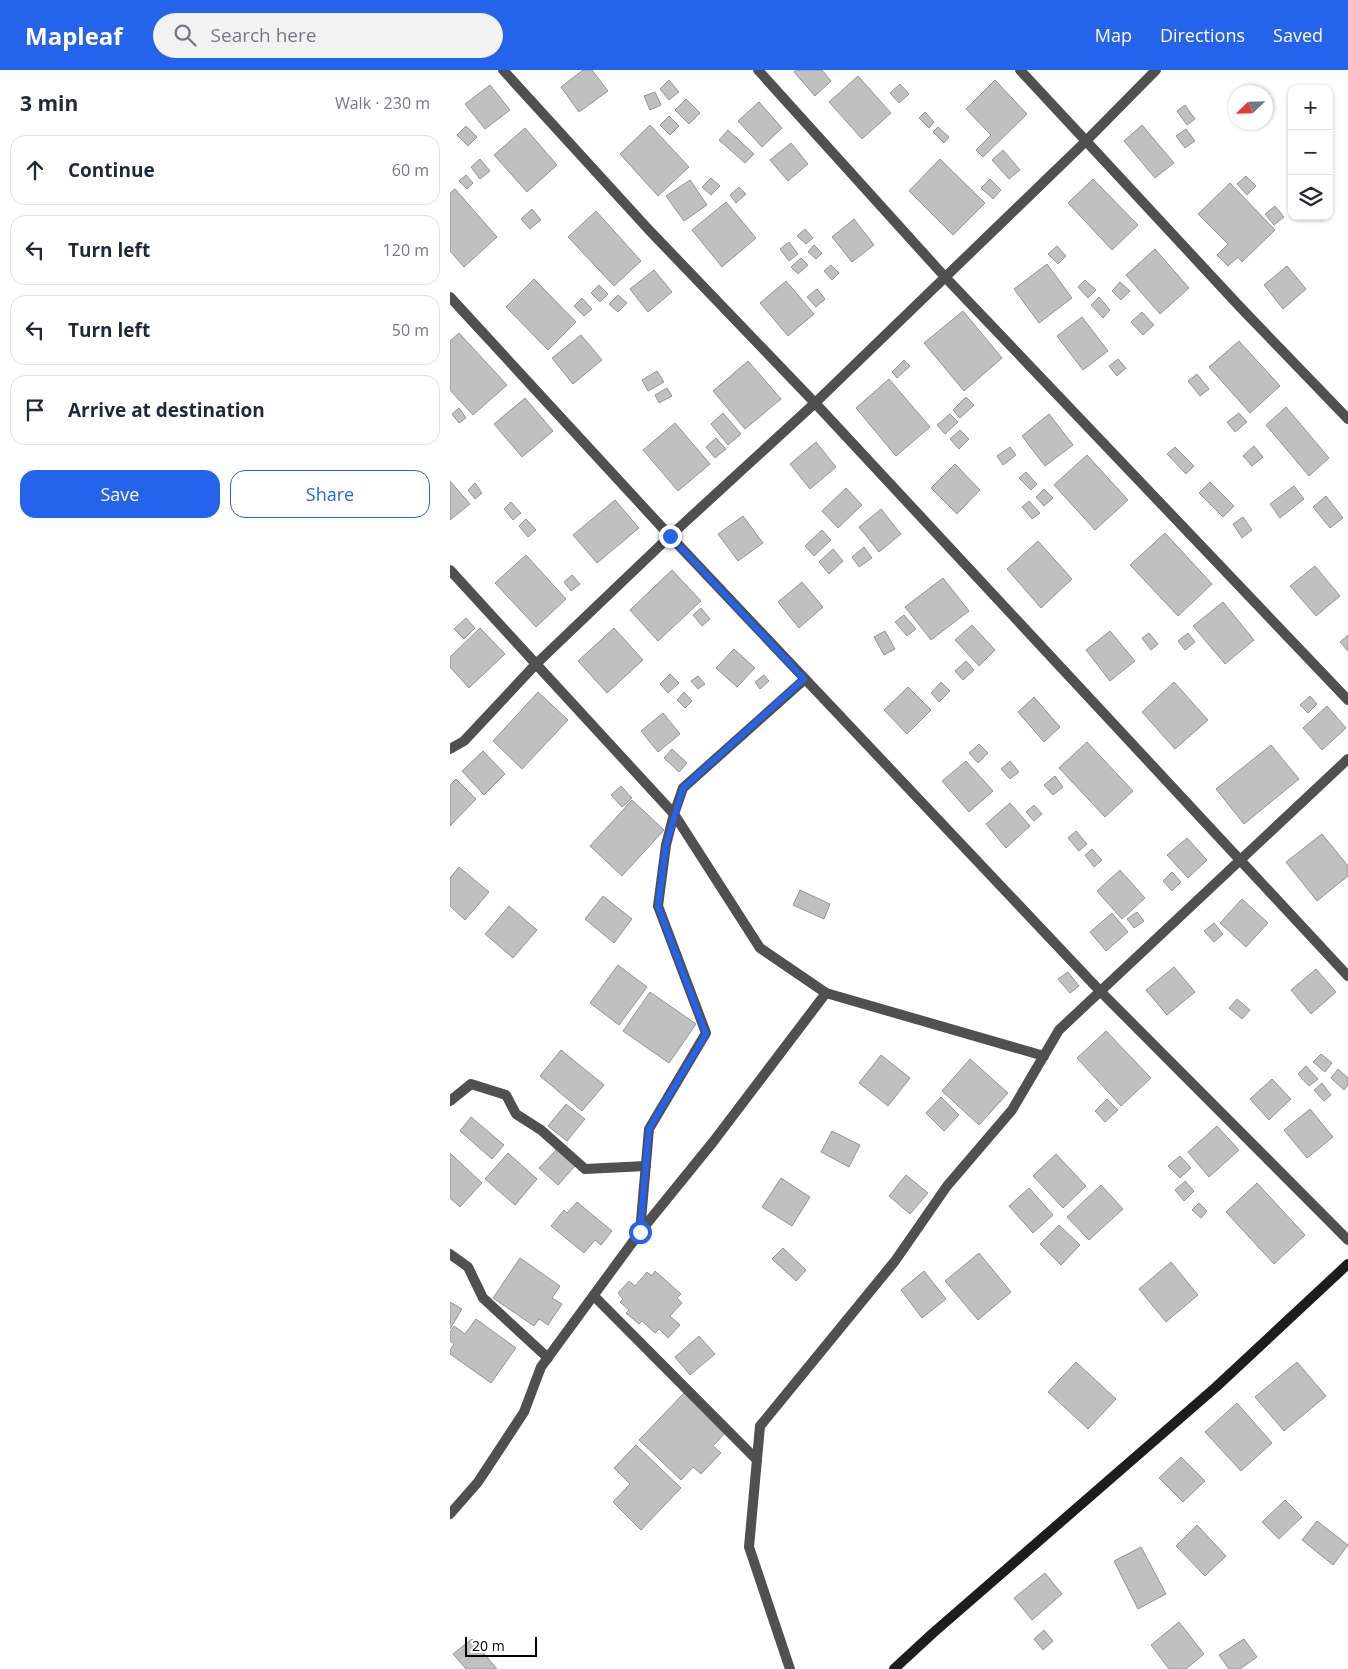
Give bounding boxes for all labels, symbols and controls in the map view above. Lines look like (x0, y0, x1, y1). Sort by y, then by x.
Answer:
search box (153, 13, 503, 58)
text: Mapleaf (25, 19, 123, 52)
icon: search (171, 21, 199, 49)
text: Search here (211, 22, 316, 48)
text: Map (1095, 23, 1132, 47)
text: Directions (1160, 23, 1245, 47)
text: Saved (1273, 23, 1323, 47)
north arrow (1228, 85, 1273, 130)
map controls (1288, 85, 1333, 220)
button: + (1288, 85, 1333, 130)
text: 3 min (20, 89, 78, 117)
text: Walk · 230 m (335, 92, 430, 114)
button: − (1288, 130, 1333, 175)
icon: ahead (21, 156, 49, 184)
text: Continue (68, 157, 155, 183)
text: 60 m (392, 159, 429, 181)
button: layers (1288, 175, 1333, 220)
icon: left (21, 236, 49, 264)
text: Turn left (68, 237, 150, 263)
text: 120 m (383, 239, 429, 261)
icon: left (21, 316, 49, 344)
text: Turn left (68, 317, 150, 343)
text: 50 m (392, 319, 429, 341)
icon: arrive (21, 396, 49, 424)
text: Arrive at destination (68, 397, 265, 423)
button: Save (20, 470, 220, 518)
button: Share (230, 470, 430, 518)
route end (659, 525, 682, 548)
route start (629, 1221, 652, 1244)
scale bar (465, 1634, 538, 1657)
text: 20 m (472, 1636, 505, 1655)

